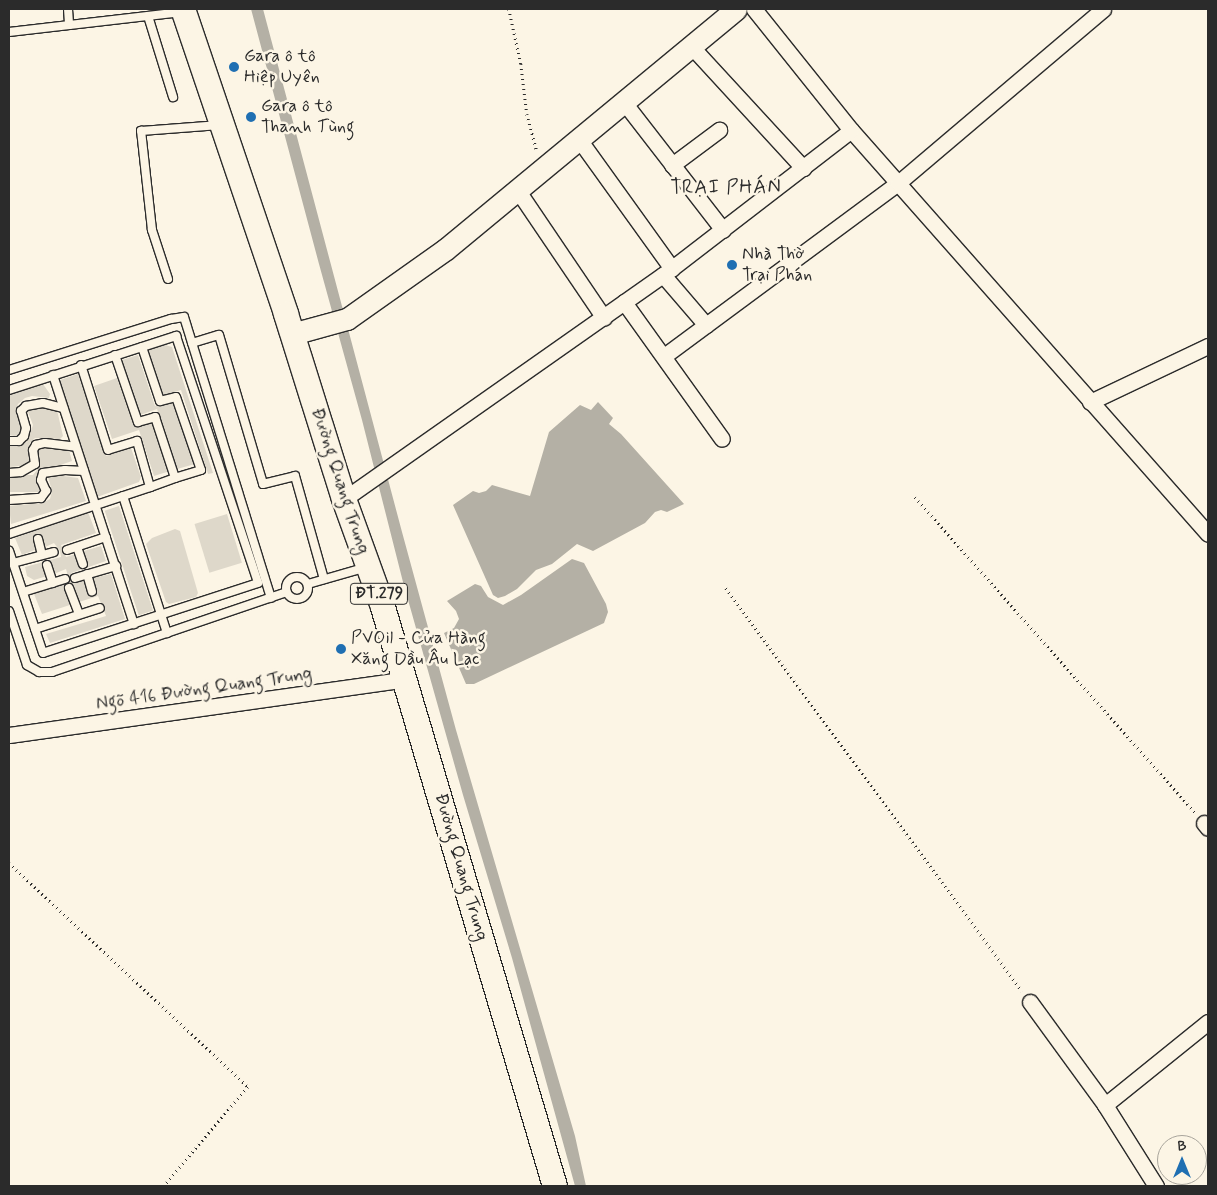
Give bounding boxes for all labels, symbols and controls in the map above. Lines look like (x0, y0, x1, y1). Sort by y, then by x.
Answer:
place label: Gara ô tô Hiệp Uyên (244, 46, 319, 88)
marker: Gara ô tô Hiệp Uyên (228, 61, 240, 73)
place label: Gara ô tô Thanh Tùng (261, 96, 353, 138)
marker: Gara ô tô Thanh Tùng (245, 111, 257, 123)
district label: TRẠI PHÁN (670, 175, 782, 199)
place label: Nhà Thờ Trại Phán (742, 244, 812, 286)
marker: Nhà Thờ Trại Phán (726, 259, 738, 271)
street label: Đường Quang Trung (306, 404, 374, 558)
road number: ĐT.279 (349, 580, 409, 608)
place label: PVOil - Cửa Hàng Xăng Dầu Âu Lạc (351, 628, 486, 670)
marker: PVOil - Cửa Hàng Xăng Dầu Âu Lạc (335, 643, 347, 655)
street label: Ngõ 416 Đường Quang Trung (94, 663, 314, 715)
street label: Đường Quang Trung (429, 790, 493, 944)
north arrow (1157, 1135, 1207, 1185)
text: B (1178, 1137, 1186, 1155)

